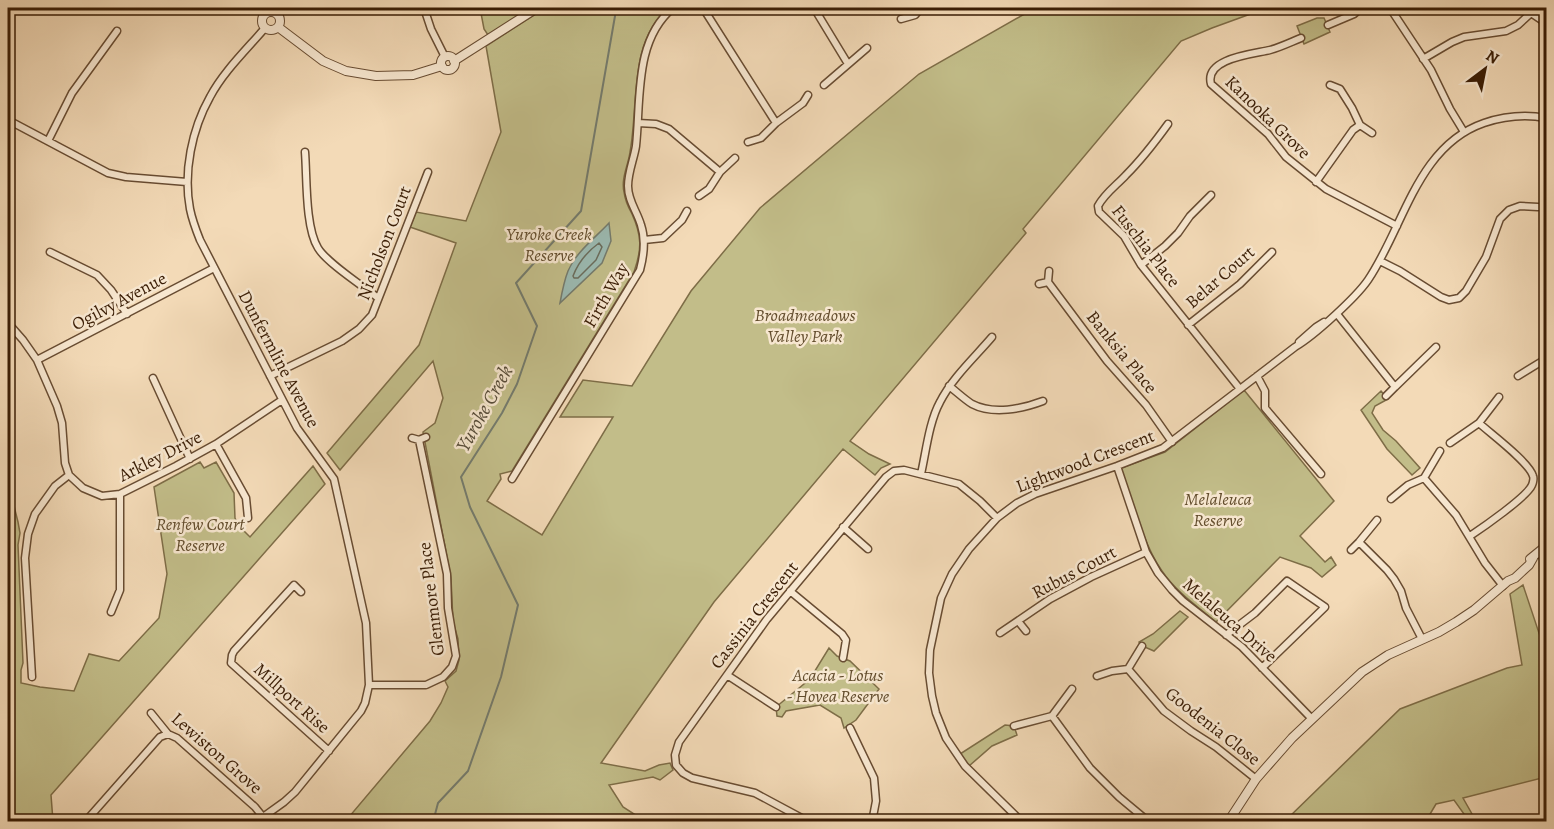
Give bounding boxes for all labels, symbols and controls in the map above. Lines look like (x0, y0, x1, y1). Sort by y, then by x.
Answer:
north arrow (1455, 39, 1515, 99)
text: N (1482, 45, 1503, 70)
street label: Kanooka Grove (1220, 70, 1316, 164)
street label: Nicholson Court (351, 182, 417, 304)
street label: Fuschia Place (1106, 200, 1186, 292)
park label: Yuroke Creek Reserve (506, 222, 592, 267)
street label: Belar Court (1180, 240, 1260, 314)
street label: Firth Way (578, 257, 635, 332)
street label: Ogilvy Avenue (67, 266, 171, 336)
street label: Dunfermline Avenue (233, 286, 325, 432)
park label: Broadmeadows Valley Park (754, 303, 856, 348)
street label: Banksia Place (1081, 305, 1163, 399)
water label: Yuroke Creek (450, 360, 519, 456)
street label: Lightwood Crescent (1012, 424, 1158, 498)
street label: Arkley Drive (113, 425, 206, 488)
park label: Melaleuca Reserve (1184, 487, 1252, 532)
park label: Renfew Court Reserve (156, 512, 245, 557)
street label: Rubus Court (1028, 540, 1120, 604)
street label: Glenmore Place (412, 541, 450, 657)
street label: Cassinia Crescent (704, 556, 804, 674)
street label: Melaleuca Drive (1178, 572, 1282, 668)
street label: Millport Rise (249, 657, 335, 739)
park label: Acacia - Lotus - Hovea Reserve (787, 663, 890, 708)
street label: Goodenia Close (1161, 681, 1265, 771)
street label: Lewiston Grove (166, 707, 268, 799)

